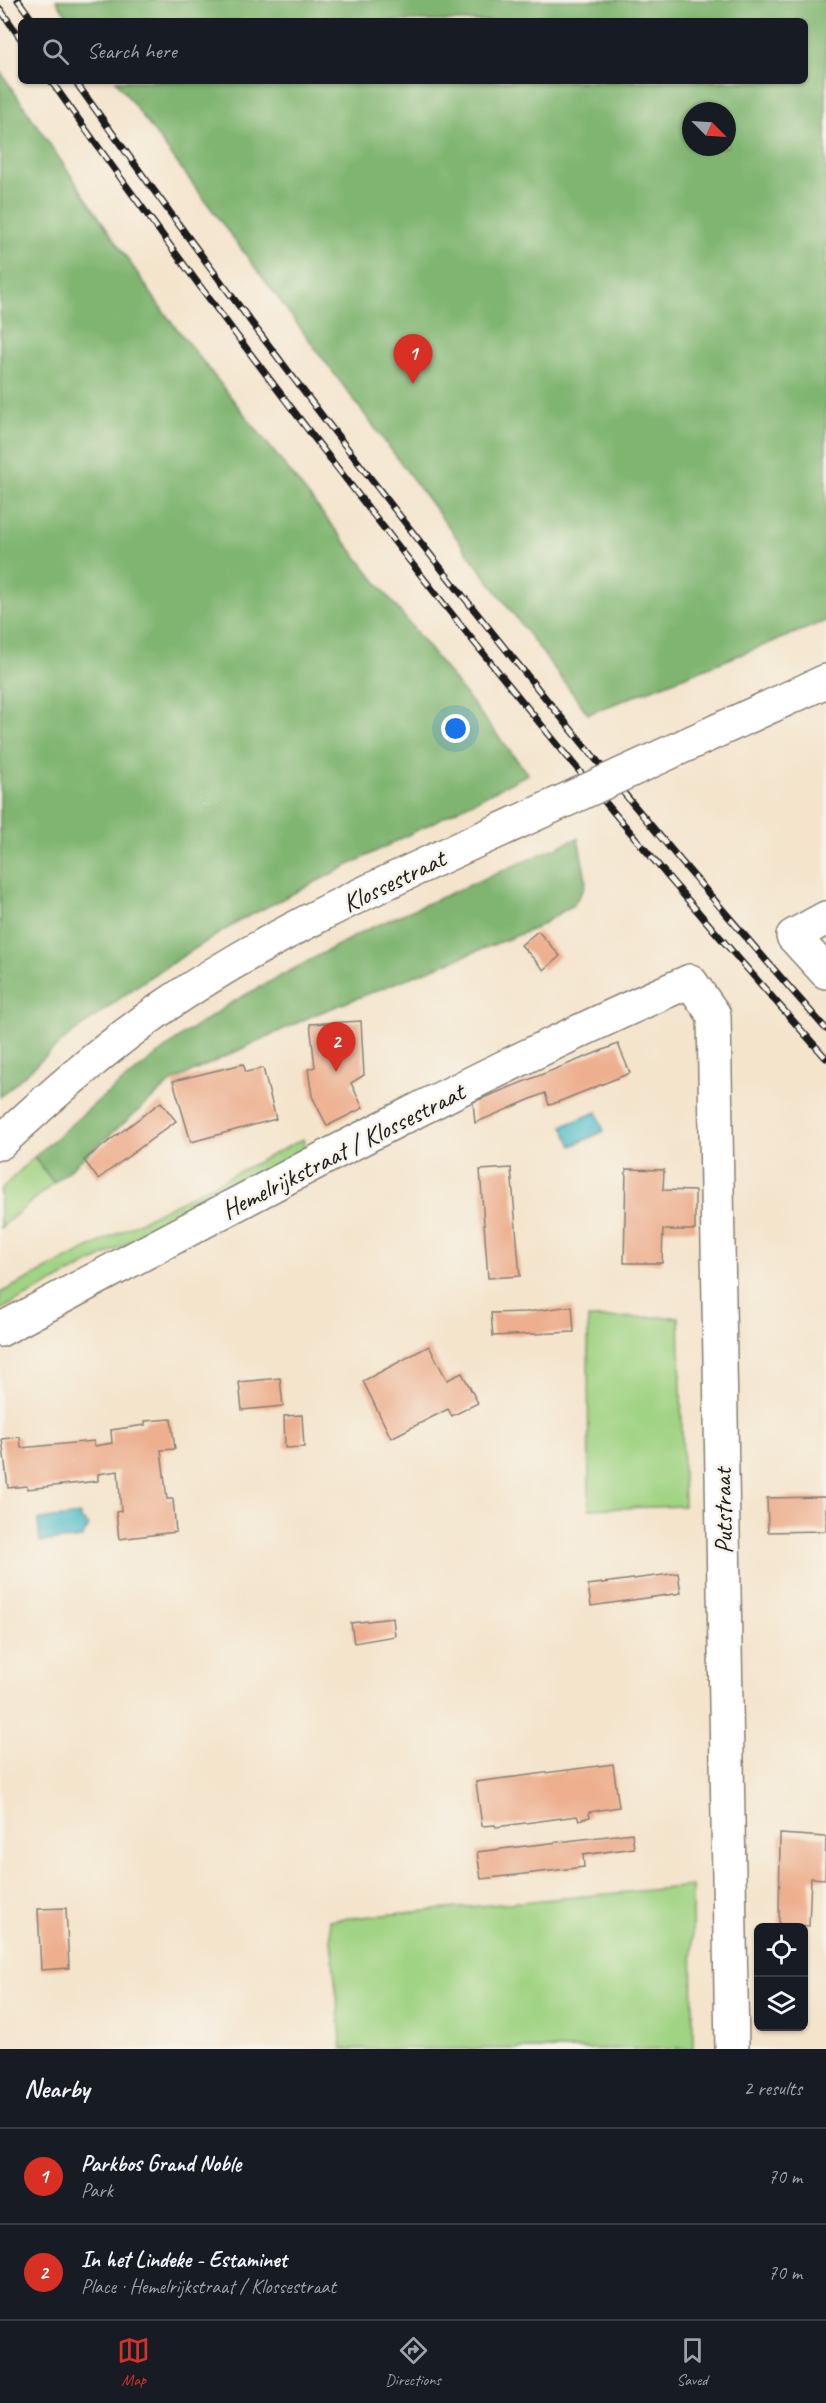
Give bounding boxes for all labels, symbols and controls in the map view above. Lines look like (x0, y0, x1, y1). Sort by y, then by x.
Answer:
search box (18, 18, 808, 84)
icon: search (39, 35, 72, 68)
text: Search here (87, 37, 177, 65)
north arrow (682, 102, 736, 156)
pin: 1 (394, 334, 432, 384)
your location (441, 714, 470, 743)
street label: Klossestraat (337, 841, 453, 920)
pin: 2 (316, 1022, 356, 1072)
street label: Hemelrijkstraat / Klossestraat (216, 1074, 472, 1227)
street label: Putstraat (706, 1465, 740, 1554)
map controls (754, 1923, 808, 2031)
button: locate (754, 1923, 808, 1977)
button: layers (754, 1977, 808, 2031)
text: Nearby (24, 2072, 89, 2105)
text: 2 results (743, 2076, 802, 2101)
text: Parkbos Grand Noble (81, 2150, 241, 2178)
text: 1 (39, 2164, 48, 2189)
text: 70 m (768, 2164, 802, 2189)
text: Park (81, 2178, 113, 2203)
text: In het Lindeke - Estaminet (81, 2246, 287, 2274)
text: 2 (39, 2260, 48, 2285)
text: 70 m (768, 2260, 802, 2285)
text: Place · Hemelrijkstraat / Klossestraat (81, 2274, 336, 2299)
tab: Map (117, 2334, 150, 2390)
tab: Directions (385, 2334, 441, 2390)
tab: Saved (676, 2334, 709, 2390)

